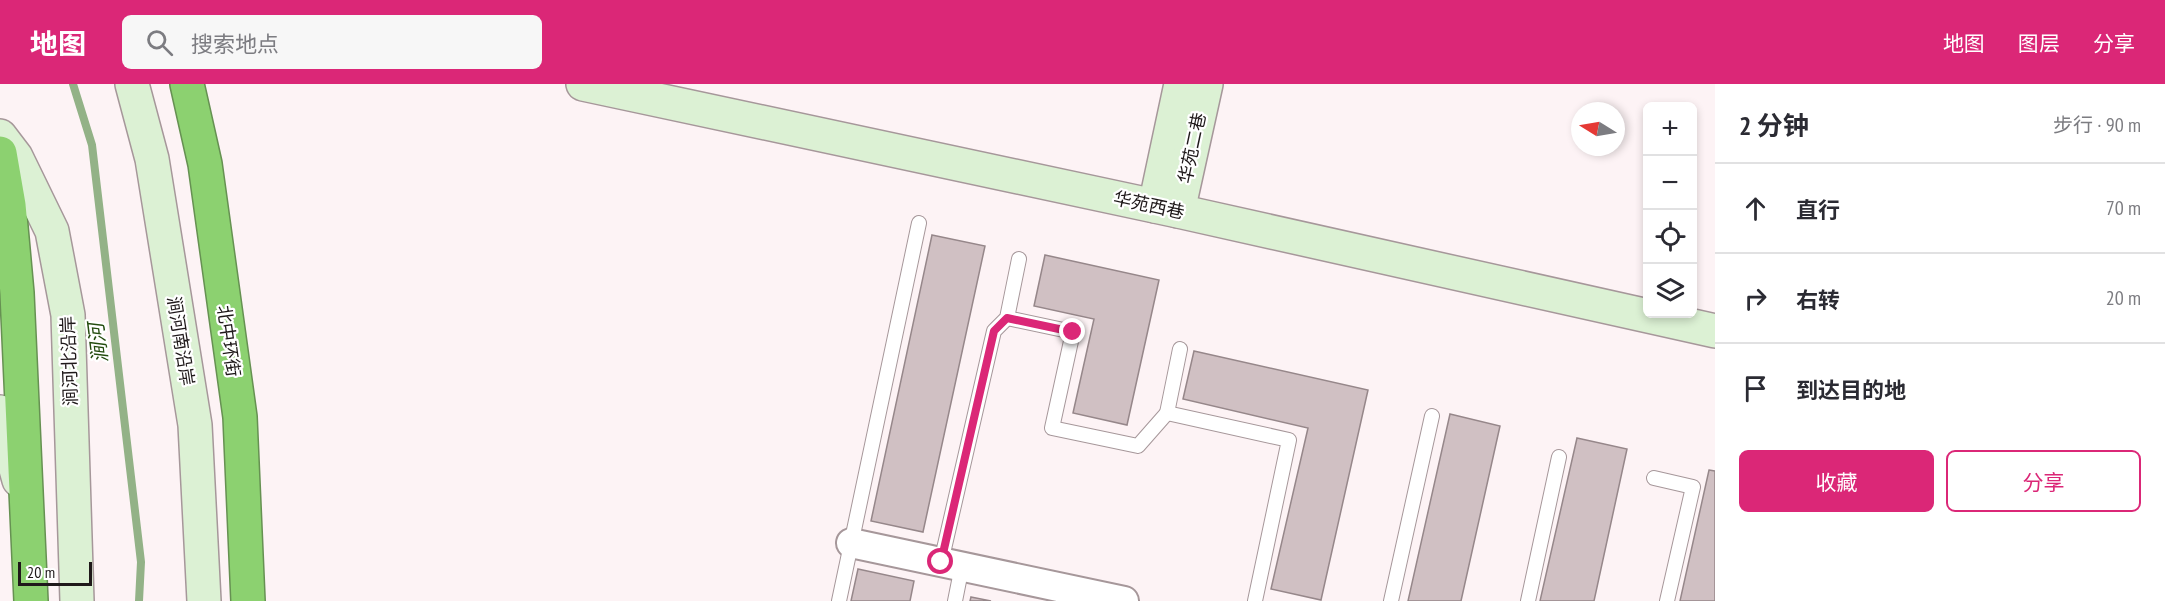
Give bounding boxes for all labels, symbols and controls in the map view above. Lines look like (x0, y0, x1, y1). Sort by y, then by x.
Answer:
search box (122, 15, 542, 69)
text: 地图 (30, 25, 86, 62)
icon: search (143, 26, 176, 59)
text: 搜索地点 (191, 30, 279, 58)
text: 地图 (1943, 30, 1985, 57)
text: 图层 (2018, 30, 2060, 57)
text: 分享 (2093, 30, 2135, 57)
north arrow (1571, 102, 1625, 156)
map controls (1643, 102, 1697, 318)
button: + (1643, 102, 1697, 156)
text: 2 分钟 (1739, 109, 1809, 142)
street label: 华苑二巷 (1173, 110, 1211, 186)
text: 步行 · 90 m (2053, 112, 2141, 138)
button: − (1643, 156, 1697, 210)
street label: 华苑西巷 (1111, 186, 1187, 224)
icon: ahead (1739, 192, 1772, 225)
text: 70 m (2106, 195, 2141, 221)
text: 直行 (1796, 196, 1840, 224)
button: locate (1643, 210, 1697, 264)
button: layers (1643, 264, 1697, 318)
icon: right (1739, 282, 1772, 315)
text: 20 m (2106, 285, 2141, 311)
text: 右转 (1796, 286, 1840, 314)
street label: 涧河南沿岸 (163, 295, 199, 387)
street label: 北中环街 (213, 304, 245, 378)
street label: 涧河北沿岸 (56, 316, 82, 406)
water label: 涧河 (82, 318, 113, 364)
route end (1059, 318, 1085, 344)
icon: arrive (1739, 372, 1772, 405)
text: 到达目的地 (1796, 376, 1906, 404)
button: 收藏 (1739, 450, 1934, 512)
button: 分享 (1946, 450, 2141, 512)
route start (927, 548, 953, 574)
scale bar (18, 559, 92, 586)
text: 20 m (27, 562, 55, 582)

